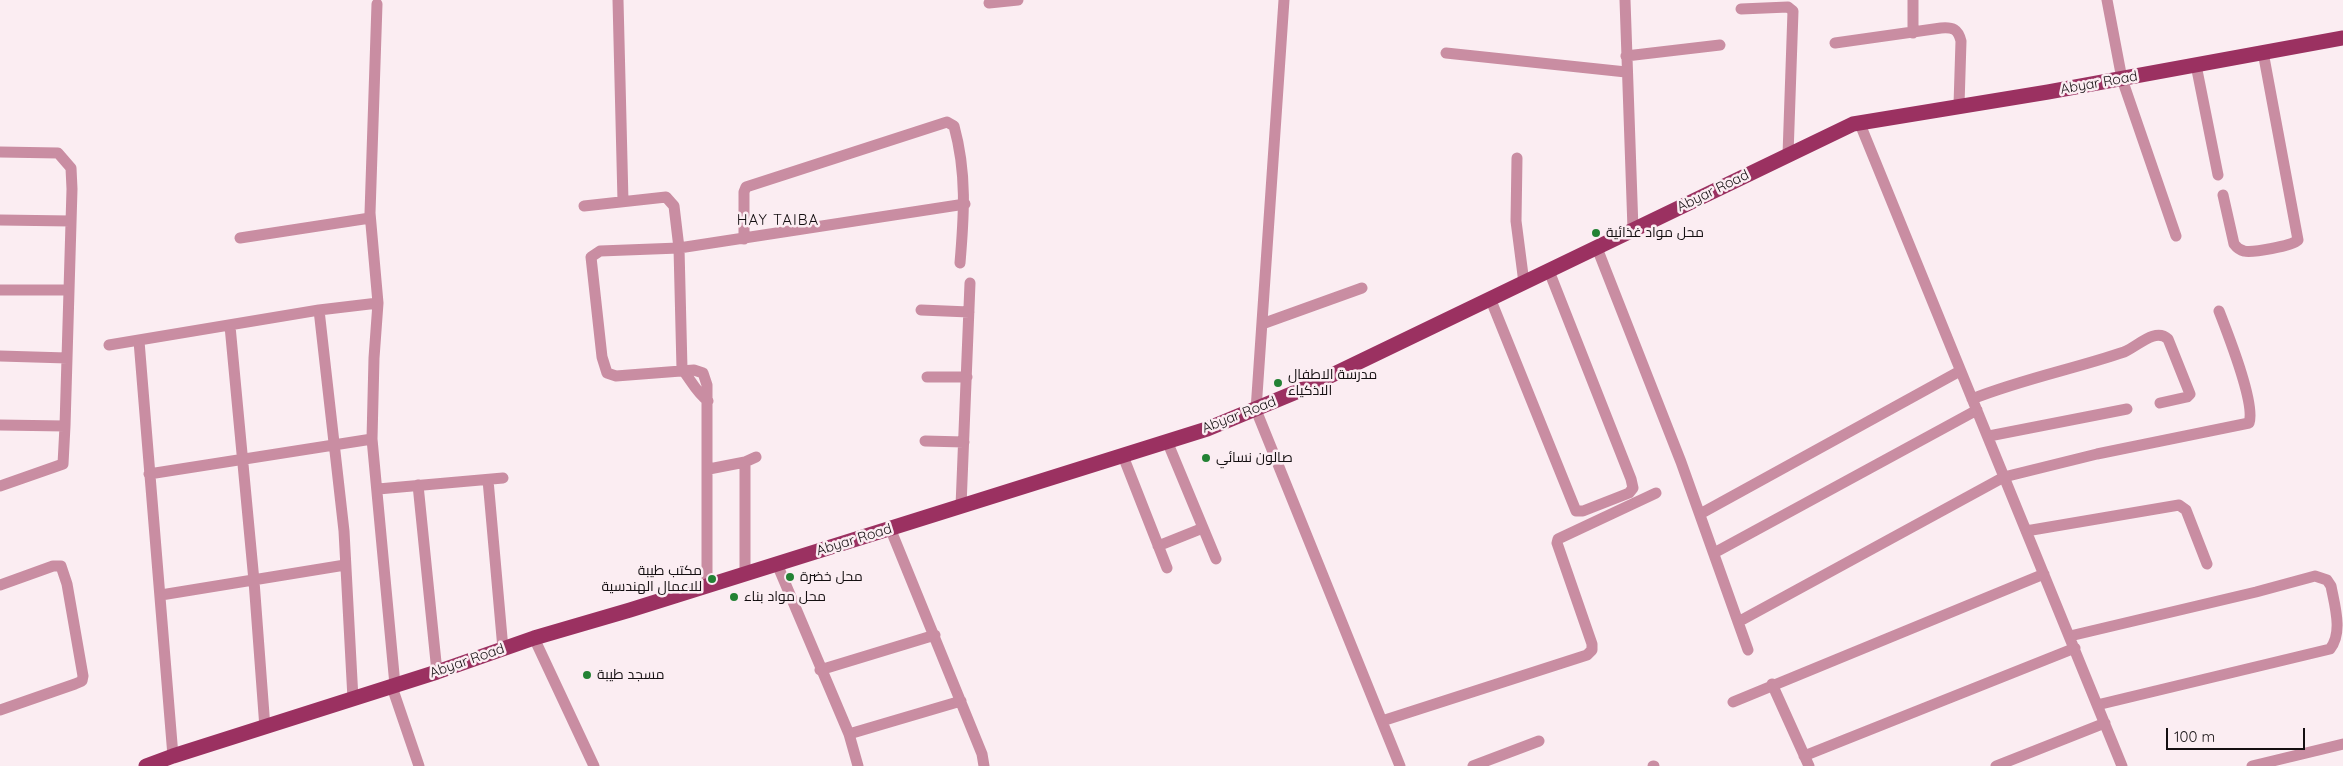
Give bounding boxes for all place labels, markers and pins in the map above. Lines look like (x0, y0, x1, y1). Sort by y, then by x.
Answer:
place label: محل مواد غذائية (1606, 225, 1704, 241)
marker: محل مواد غذائية (1590, 227, 1602, 239)
place label: مدرسة الاطفال الاذكياء (1288, 367, 1377, 400)
marker: مدرسة الاطفال الاذكياء (1272, 377, 1284, 389)
place label: صالون نسائي (1216, 450, 1293, 466)
marker: صالون نسائي (1200, 452, 1212, 464)
place label: مكتب طيبة للاعمال الهندسية (601, 563, 702, 596)
place label: محل خضرة (800, 569, 863, 585)
marker: محل خضرة (784, 571, 796, 583)
marker: مكتب طيبة للاعمال الهندسية (706, 573, 718, 585)
place label: محل مواد بناء (744, 589, 826, 605)
marker: محل مواد بناء (728, 591, 740, 603)
place label: مسجد طيبة (597, 667, 665, 683)
marker: مسجد طيبة (581, 669, 593, 681)

